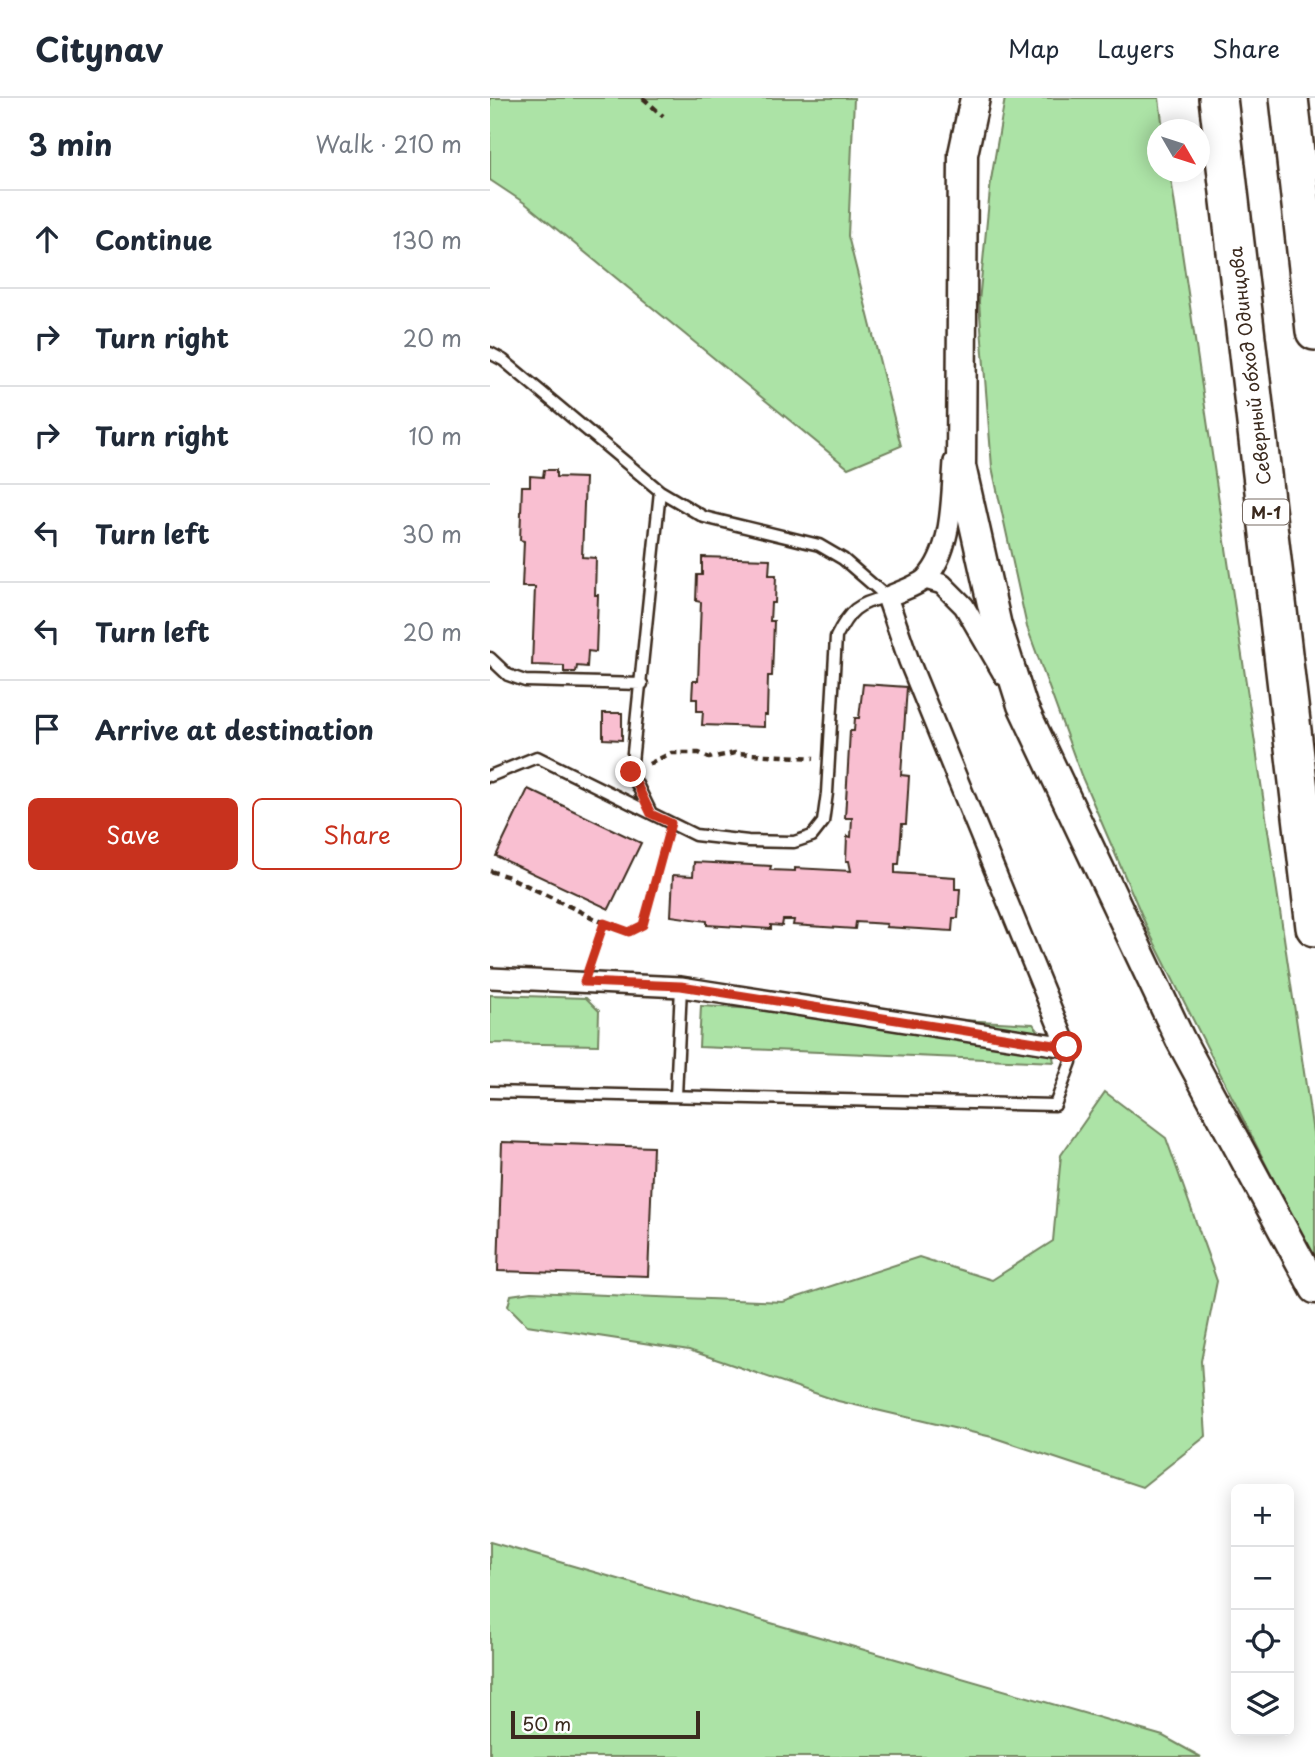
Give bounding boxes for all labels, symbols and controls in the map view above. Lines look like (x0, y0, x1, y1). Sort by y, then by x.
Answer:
text: Citynav (35, 23, 163, 73)
text: Map (1008, 30, 1059, 66)
text: Layers (1097, 30, 1174, 66)
text: Share (1212, 30, 1280, 66)
north arrow (1147, 119, 1210, 182)
text: 3 min (28, 121, 113, 166)
text: Walk · 210 m (315, 126, 462, 161)
icon: ahead (28, 220, 66, 258)
text: Continue (95, 220, 212, 259)
text: 130 m (392, 222, 462, 257)
street label: Северный обход Одинцова (1221, 245, 1277, 487)
icon: right (28, 318, 66, 356)
text: Turn right (95, 318, 229, 357)
text: 20 m (403, 320, 462, 355)
icon: right (28, 416, 66, 454)
text: Turn right (95, 416, 229, 455)
text: 10 m (408, 418, 462, 453)
road number: М-1 (1243, 500, 1289, 524)
icon: left (28, 514, 66, 552)
text: Turn left (95, 514, 210, 553)
text: 30 m (401, 516, 462, 551)
icon: left (28, 612, 66, 650)
text: Turn left (95, 612, 210, 651)
text: 20 m (403, 614, 462, 649)
icon: arrive (28, 710, 66, 748)
text: Arrive at destination (95, 710, 374, 749)
route end (615, 756, 646, 787)
button: Save (28, 798, 238, 870)
button: Share (252, 798, 462, 870)
route start (1051, 1031, 1082, 1062)
map controls (1231, 1484, 1294, 1736)
button: + (1231, 1484, 1294, 1547)
button: − (1231, 1547, 1294, 1610)
button: locate (1231, 1610, 1294, 1673)
button: layers (1231, 1673, 1294, 1736)
scale bar (511, 1708, 700, 1740)
text: 50 m (522, 1709, 571, 1737)

